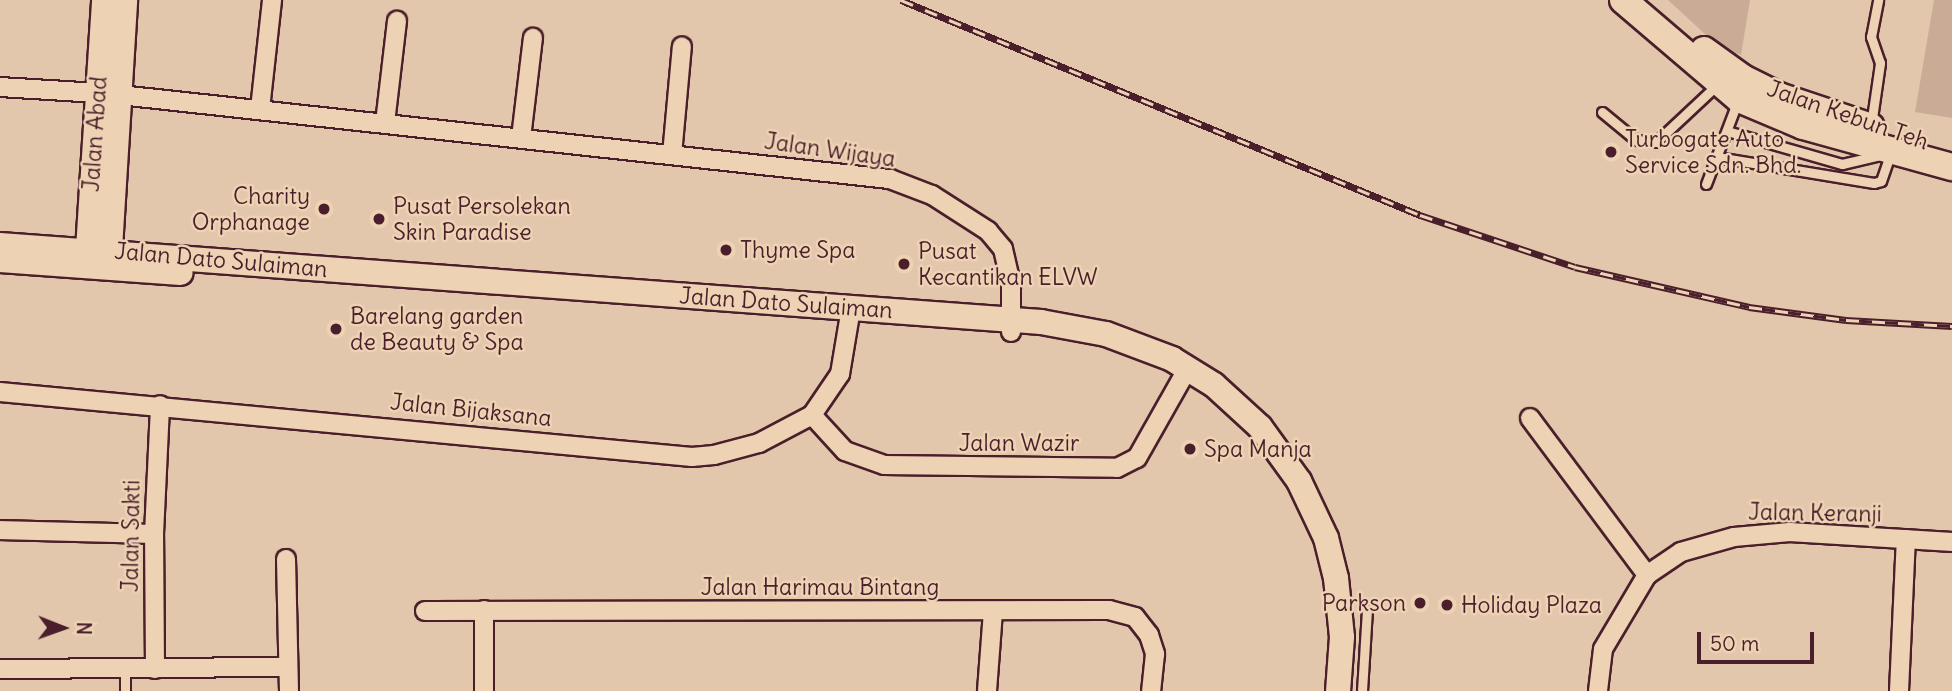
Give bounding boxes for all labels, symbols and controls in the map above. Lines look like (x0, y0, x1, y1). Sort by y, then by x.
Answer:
street label: Jalan Kebun Teh (1764, 74, 1932, 156)
street label: Jalan Abad (77, 75, 113, 193)
place label: Turbogate Auto Service Sdn. Bhd. (1625, 125, 1802, 179)
street label: Jalan Wijaya (763, 127, 897, 173)
marker: Turbogate Auto Service Sdn. Bhd. (1603, 144, 1619, 160)
place label: Charity Orphanage (192, 182, 310, 236)
place label: Pusat Persolekan Skin Paradise (393, 192, 571, 246)
marker: Charity Orphanage (316, 201, 332, 217)
marker: Pusat Persolekan Skin Paradise (371, 211, 387, 227)
place label: Thyme Spa (740, 236, 855, 264)
street label: Jalan Dato Sulaiman (113, 237, 329, 283)
place label: Pusat Kecantikan ELVW (918, 237, 1098, 291)
marker: Thyme Spa (718, 242, 734, 258)
marker: Pusat Kecantikan ELVW (896, 256, 912, 272)
street label: Jalan Dato Sulaiman (678, 282, 894, 324)
place label: Barelang garden de Beauty & Spa (350, 302, 524, 356)
marker: Barelang garden de Beauty & Spa (328, 321, 344, 337)
street label: Jalan Bijaksana (389, 388, 553, 432)
street label: Jalan Wazir (959, 429, 1079, 457)
place label: Spa Manja (1204, 435, 1312, 463)
marker: Spa Manja (1182, 441, 1198, 457)
street label: Jalan Sakti (116, 480, 146, 592)
street label: Jalan Keranji (1748, 498, 1882, 528)
street label: Jalan Harimau Bintang (701, 573, 939, 601)
place label: Parkson (1322, 589, 1406, 617)
place label: Holiday Plaza (1461, 591, 1602, 619)
north arrow (28, 593, 98, 663)
marker: Parkson (1412, 595, 1428, 611)
marker: Holiday Plaza (1439, 597, 1455, 613)
scale bar (1700, 618, 1817, 662)
text: N (72, 622, 96, 635)
text: 50 m (1710, 630, 1759, 657)

